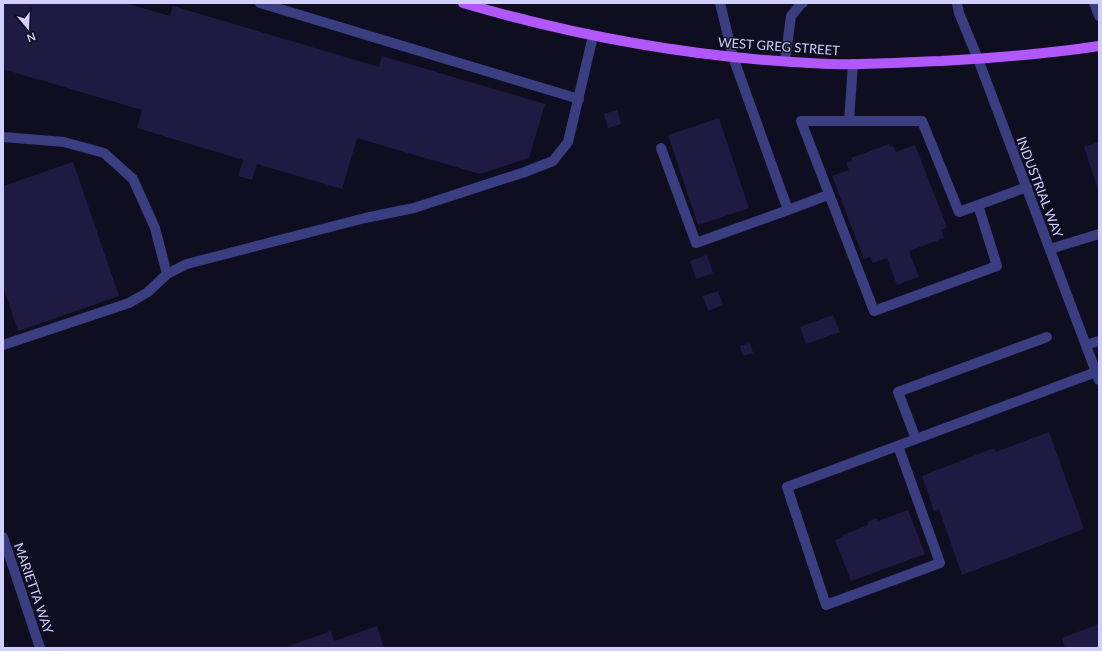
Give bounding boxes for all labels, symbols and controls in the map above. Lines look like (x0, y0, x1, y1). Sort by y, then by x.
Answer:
north arrow (8, 8, 48, 48)
text: N (25, 30, 38, 45)
street label: WEST GREG STREET (718, 34, 841, 58)
street label: INDUSTRIAL WAY (1013, 134, 1067, 240)
street label: MARIETTA WAY (11, 540, 57, 636)

